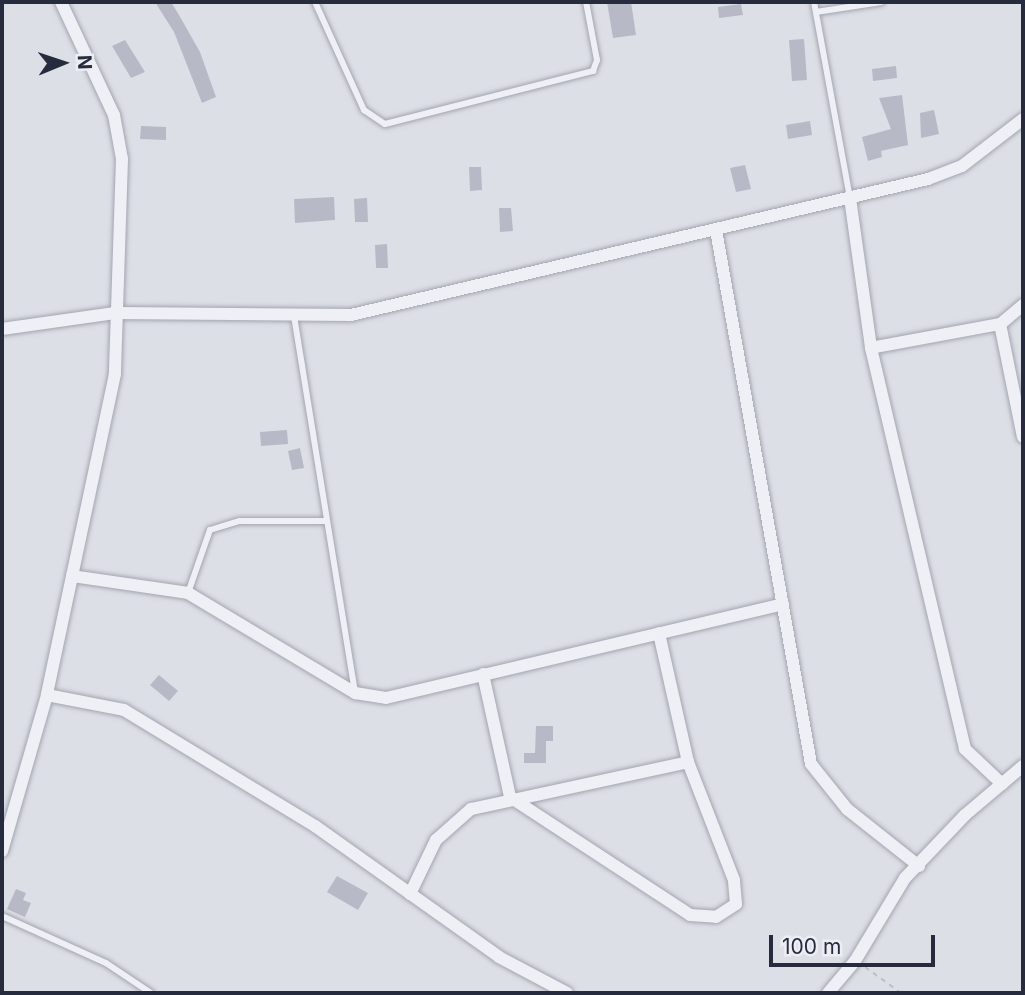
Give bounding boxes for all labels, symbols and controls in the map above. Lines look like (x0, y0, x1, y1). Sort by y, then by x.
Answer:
north arrow (28, 28, 98, 98)
text: N (73, 55, 96, 70)
scale bar (773, 922, 939, 966)
text: 100 m (782, 934, 841, 959)

